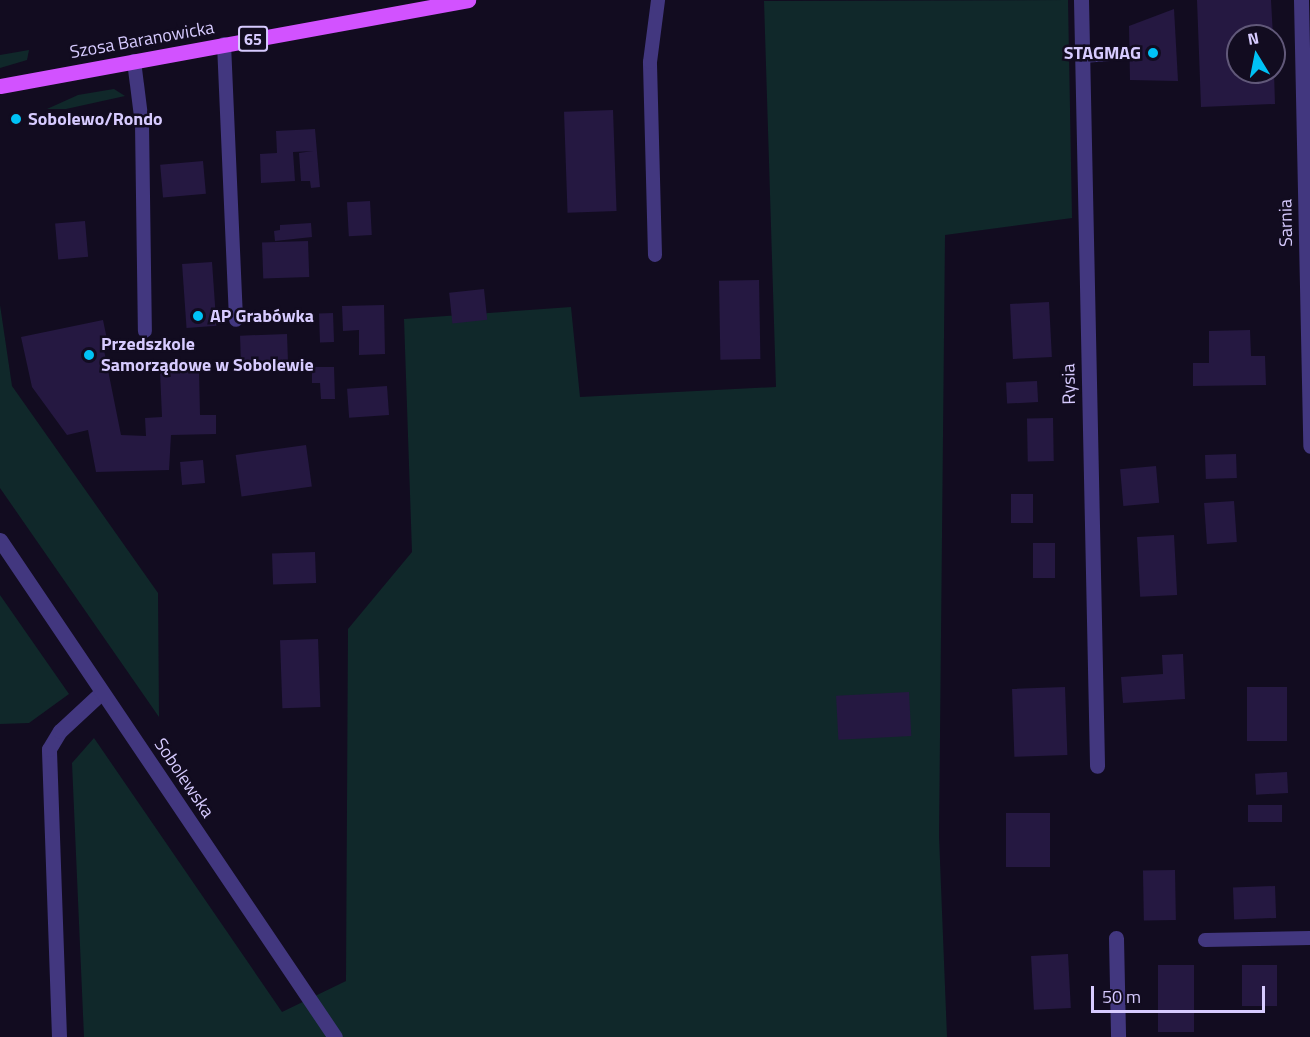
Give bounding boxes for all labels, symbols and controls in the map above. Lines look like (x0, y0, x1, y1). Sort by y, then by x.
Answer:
street label: Szosa Baranowicka (68, 17, 216, 63)
north arrow (1226, 24, 1286, 84)
text: N (1246, 25, 1261, 51)
road number: 65 (238, 26, 268, 52)
place label: STAGMAG (1064, 42, 1141, 64)
marker: STAGMAG (1146, 46, 1160, 60)
place label: Sobolewo/Rondo (28, 108, 163, 130)
marker: Sobolewo/Rondo (9, 112, 23, 126)
street label: Sarnia (1275, 199, 1297, 247)
place label: AP Grabówka (210, 305, 314, 327)
marker: AP Grabówka (191, 309, 205, 323)
place label: Przedszkole Samorządowe w Sobolewie (101, 334, 314, 376)
marker: Przedszkole Samorządowe w Sobolewie (82, 348, 96, 362)
street label: Rysia (1058, 363, 1080, 405)
street label: Sobolewska (150, 734, 218, 822)
scale bar (1094, 974, 1268, 1012)
text: 50 m (1102, 983, 1141, 1010)

